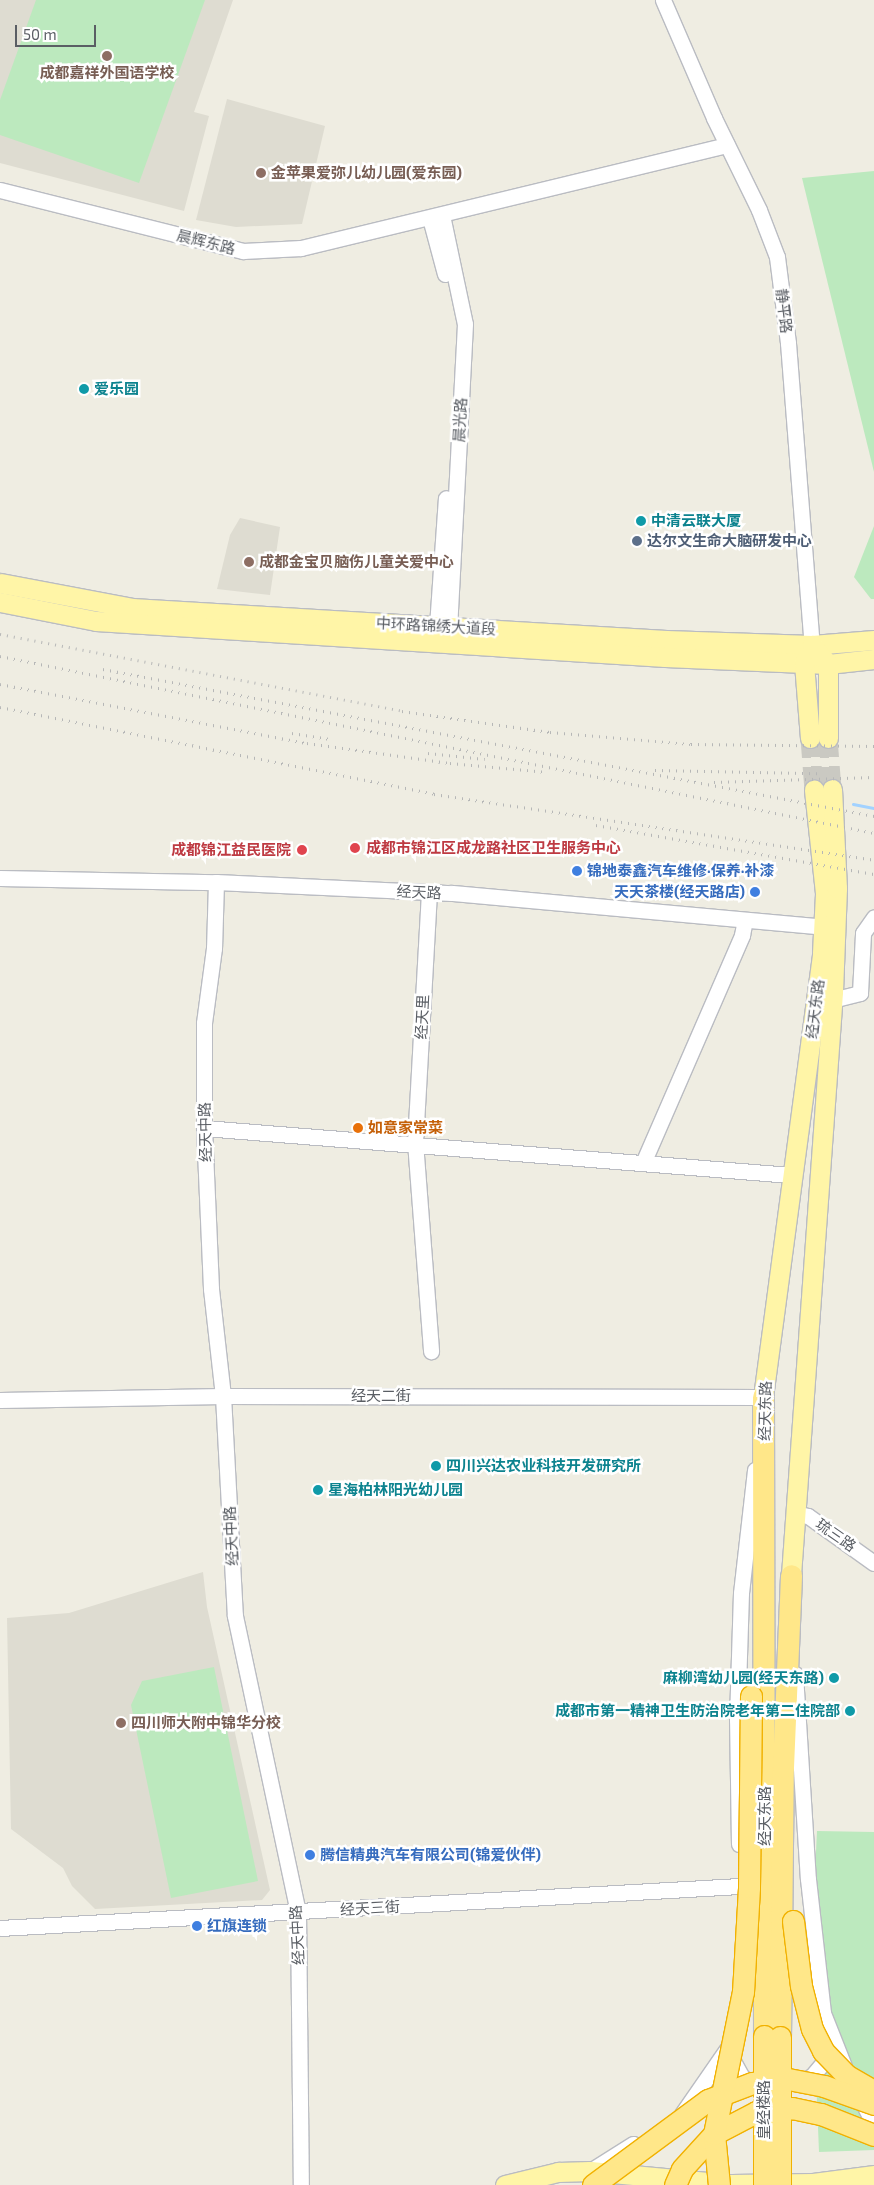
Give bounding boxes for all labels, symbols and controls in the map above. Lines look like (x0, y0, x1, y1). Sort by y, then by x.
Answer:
scale bar (18, 15, 99, 47)
text: 50 m (23, 25, 57, 43)
marker: 成都嘉祥外国语学校 (101, 50, 113, 62)
place label: 成都嘉祥外国语学校 (40, 64, 174, 82)
place label: 金苹果爱弥儿幼儿园(爱东园) (271, 164, 462, 182)
marker: 金苹果爱弥儿幼儿园(爱东园) (255, 167, 267, 179)
street label: 晨辉东路 (175, 226, 237, 258)
street label: 静平路 (772, 288, 796, 334)
place label: 爱乐园 (94, 380, 139, 398)
marker: 爱乐园 (78, 383, 90, 395)
street label: 晨光路 (450, 397, 470, 443)
place label: 中清云联大厦 (651, 512, 741, 530)
marker: 中清云联大厦 (635, 515, 647, 527)
place label: 达尔文生命大脑研发中心 (647, 532, 812, 550)
marker: 达尔文生命大脑研发中心 (631, 535, 643, 547)
place label: 成都金宝贝脑伤儿童关爱中心 (259, 553, 454, 571)
marker: 成都金宝贝脑伤儿童关爱中心 (243, 556, 255, 568)
street label: 中环路锦绣大道段 (376, 614, 496, 638)
place label: 成都市锦江区成龙路社区卫生服务中心 (366, 839, 621, 857)
place label: 成都锦江益民医院 (171, 841, 291, 859)
marker: 成都市锦江区成龙路社区卫生服务中心 (348, 841, 362, 855)
marker: 成都锦江益民医院 (295, 843, 309, 857)
place label: 锦地泰鑫汽车维修·保养·补漆 (587, 862, 775, 880)
marker: 锦地泰鑫汽车维修·保养·补漆 (571, 865, 583, 877)
street label: 经天路 (396, 882, 442, 902)
place label: 天天茶楼(经天路店) (614, 883, 745, 901)
marker: 天天茶楼(经天路店) (749, 886, 761, 898)
street label: 经天东路 (802, 978, 828, 1040)
street label: 经天里 (412, 994, 432, 1040)
street label: 经天中路 (195, 1102, 215, 1162)
place label: 如意家常菜 (368, 1119, 443, 1137)
marker: 如意家常菜 (352, 1122, 364, 1134)
street label: 经天东路 (755, 1381, 775, 1441)
street label: 经天二街 (351, 1387, 411, 1405)
place label: 四川兴达农业科技开发研究所 (446, 1457, 641, 1475)
marker: 四川兴达农业科技开发研究所 (430, 1460, 442, 1472)
place label: 星海柏林阳光幼儿园 (328, 1481, 463, 1499)
marker: 星海柏林阳光幼儿园 (312, 1484, 324, 1496)
street label: 经天中路 (220, 1506, 242, 1566)
street label: 琉三路 (812, 1515, 860, 1555)
place label: 麻柳湾幼儿园(经天东路) (663, 1669, 824, 1687)
marker: 麻柳湾幼儿园(经天东路) (828, 1672, 840, 1684)
place label: 成都市第一精神卫生防治院老年第二住院部 (555, 1702, 840, 1720)
marker: 成都市第一精神卫生防治院老年第二住院部 (844, 1705, 856, 1717)
place label: 四川师大附中锦华分校 (131, 1714, 281, 1732)
marker: 四川师大附中锦华分校 (115, 1717, 127, 1729)
street label: 经天东路 (756, 1786, 774, 1846)
place label: 腾信精典汽车有限公司(锦爱伙伴) (320, 1846, 541, 1864)
marker: 腾信精典汽车有限公司(锦爱伙伴) (304, 1849, 316, 1861)
street label: 经天三街 (340, 1897, 400, 1919)
street label: 经天中路 (286, 1905, 308, 1965)
place label: 红旗连锁 (207, 1917, 267, 1935)
marker: 红旗连锁 (191, 1920, 203, 1932)
street label: 皇经楼路 (755, 2080, 773, 2140)

